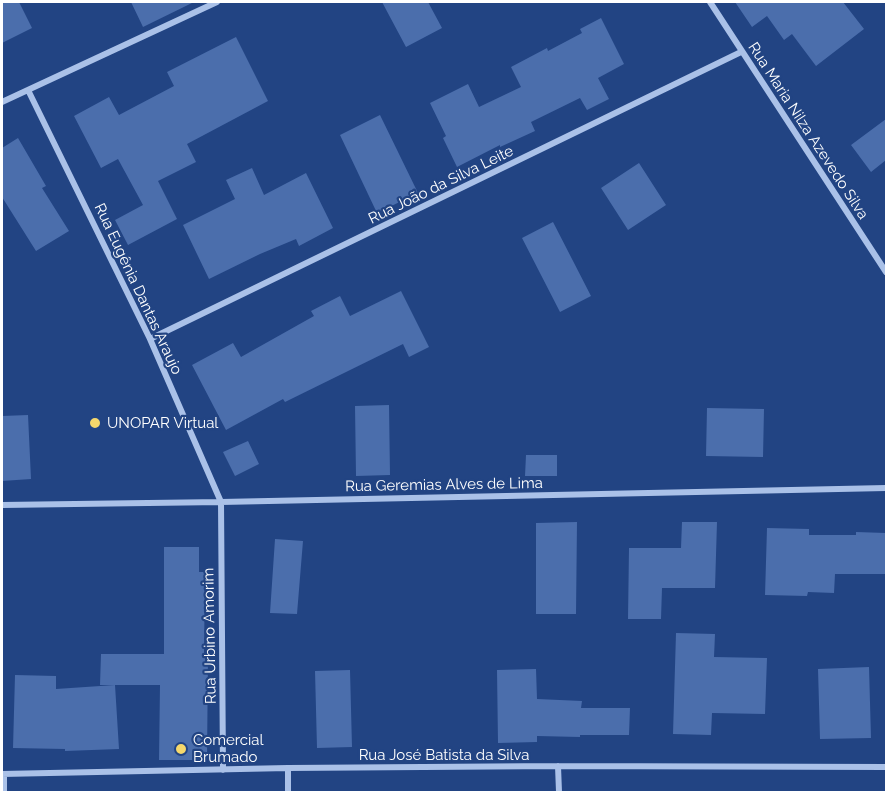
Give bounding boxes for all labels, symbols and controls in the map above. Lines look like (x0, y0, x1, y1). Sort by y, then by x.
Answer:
street label: Rua Maria Nilza Azevedo Silva (744, 39, 872, 223)
street label: Rua João da Silva Leite (366, 142, 516, 228)
street label: Rua Eugênia Dantas Araujo (90, 200, 186, 378)
place label: UNOPAR Virtual (107, 414, 218, 432)
marker: UNOPAR Virtual (88, 416, 102, 430)
street label: Rua Geremias Alves de Lima (345, 474, 543, 496)
street label: Rua Urbino Amorim (200, 568, 220, 704)
place label: Comercial Brumado (193, 731, 264, 766)
marker: Comercial Brumado (174, 742, 188, 756)
street label: Rua José Batista da Silva (359, 746, 529, 764)

